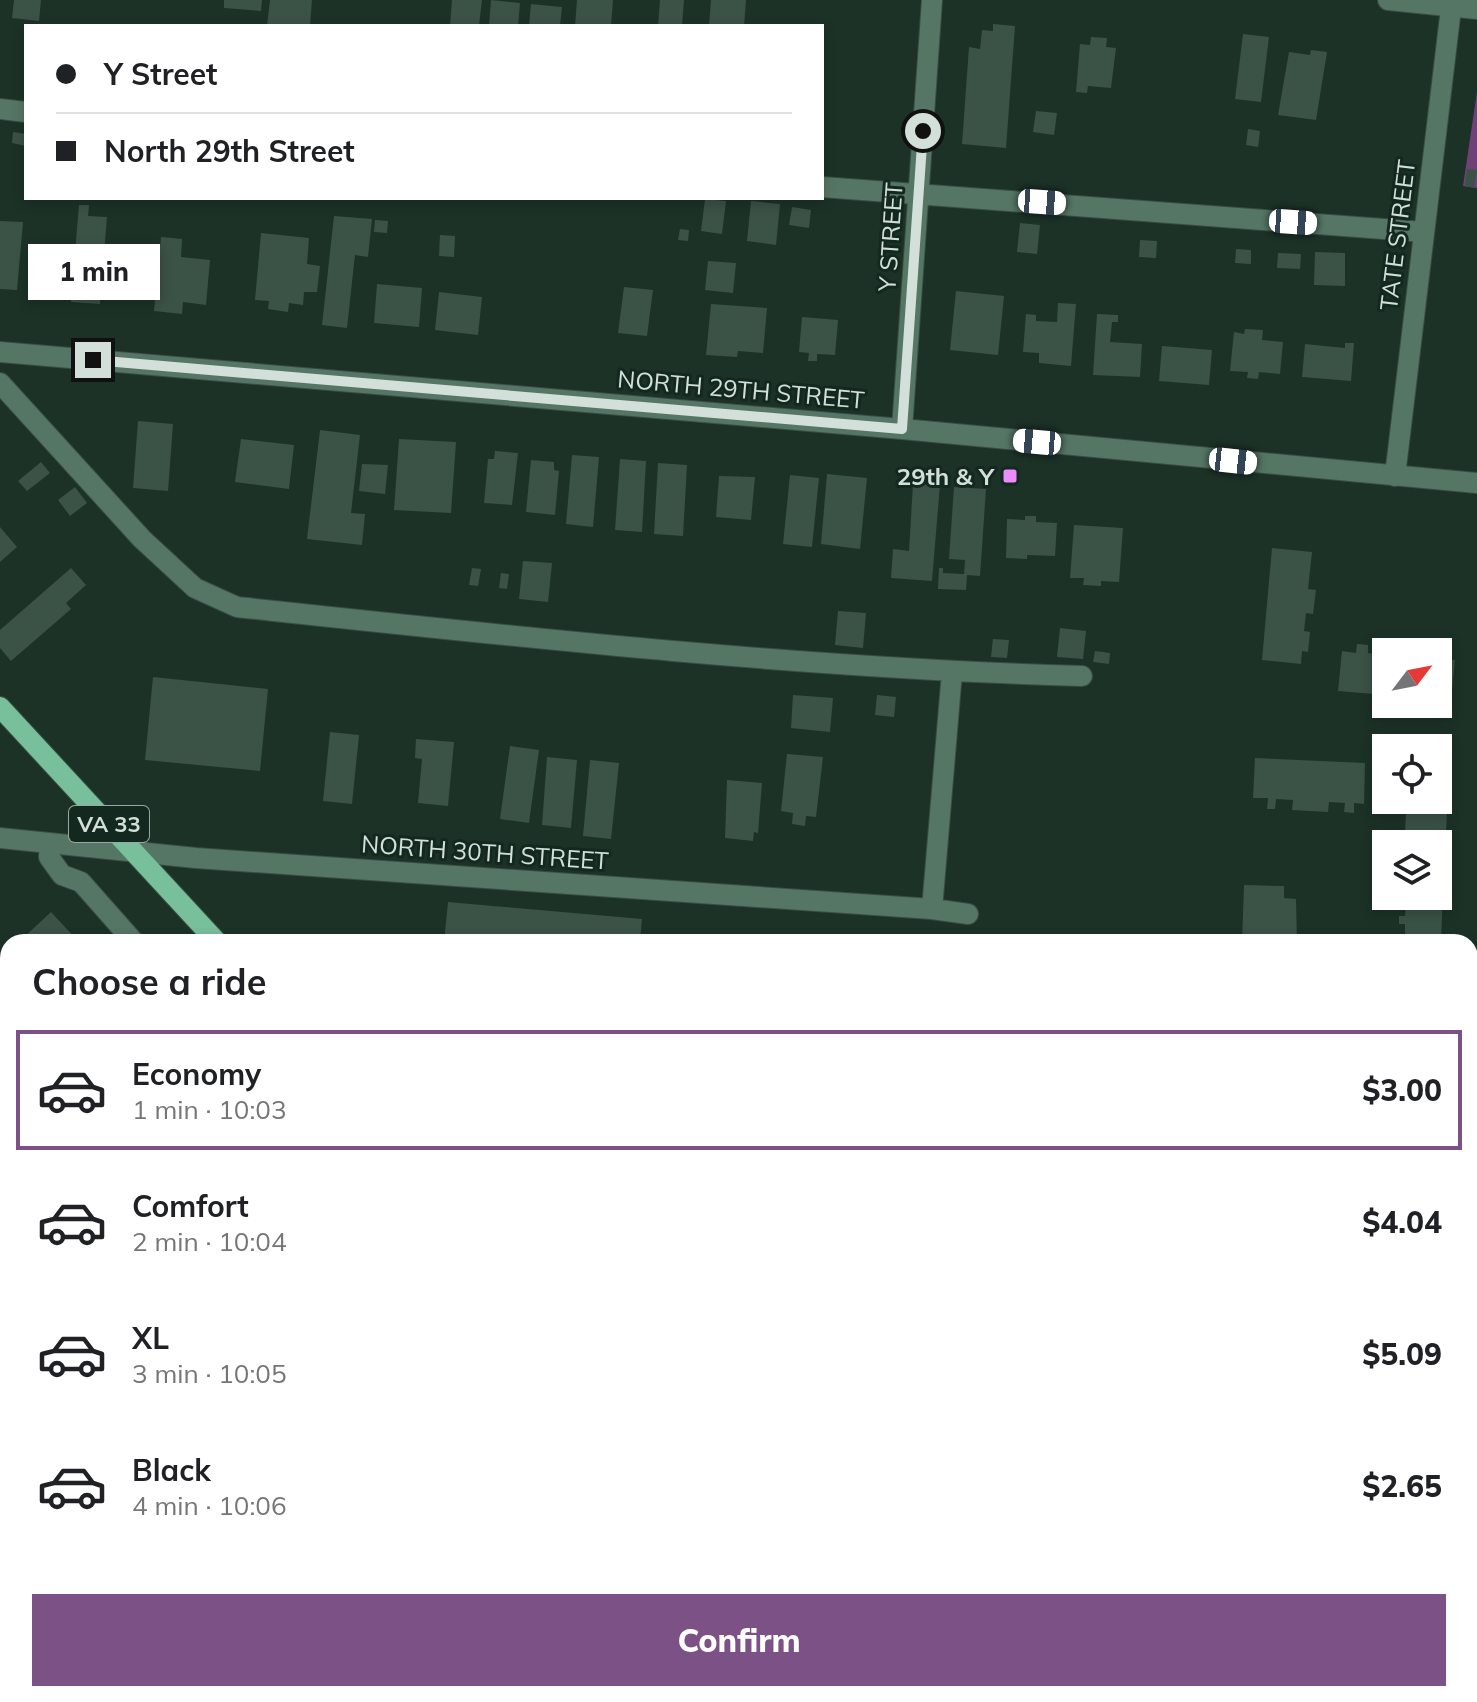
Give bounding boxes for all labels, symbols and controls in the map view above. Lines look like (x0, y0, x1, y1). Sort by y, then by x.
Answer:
text: Y Street (104, 55, 217, 93)
route start (905, 113, 941, 149)
text: North 29th Street (104, 132, 355, 170)
street label: TATE STREET (1373, 158, 1421, 312)
street label: Y STREET (871, 181, 909, 293)
car (1017, 188, 1067, 216)
car (1268, 208, 1318, 236)
callout: 1 min (27, 244, 159, 300)
text: 1 min (59, 255, 129, 288)
route end (75, 342, 111, 378)
street label: NORTH 29TH STREET (616, 363, 866, 415)
car (1012, 428, 1062, 456)
car (1208, 447, 1258, 475)
place label: 29th & Y (897, 461, 995, 491)
marker: 29th & Y (1001, 467, 1019, 485)
north arrow (1372, 638, 1452, 718)
map controls (1372, 638, 1452, 910)
button: locate (1372, 734, 1452, 814)
road number: VA 33 (69, 806, 149, 842)
street label: NORTH 30TH STREET (360, 828, 610, 876)
button: layers (1372, 830, 1452, 910)
text: Choose a ride (32, 959, 266, 1004)
icon: car (36, 1054, 108, 1126)
text: Economy (132, 1055, 261, 1093)
text: $3.00 (1362, 1071, 1442, 1109)
text: 1 min · 10:03 (132, 1093, 287, 1126)
icon: car (36, 1186, 108, 1258)
text: Comfort (132, 1187, 249, 1225)
text: $4.04 (1362, 1203, 1442, 1241)
text: 2 min · 10:04 (132, 1225, 287, 1258)
icon: car (36, 1318, 108, 1390)
text: XL (132, 1319, 169, 1357)
text: $5.09 (1362, 1335, 1442, 1373)
text: 3 min · 10:05 (132, 1357, 287, 1390)
icon: car (36, 1450, 108, 1522)
text: Black (132, 1451, 211, 1489)
text: $2.65 (1362, 1467, 1442, 1505)
text: 4 min · 10:06 (132, 1489, 287, 1522)
button: Confirm (32, 1594, 1446, 1686)

